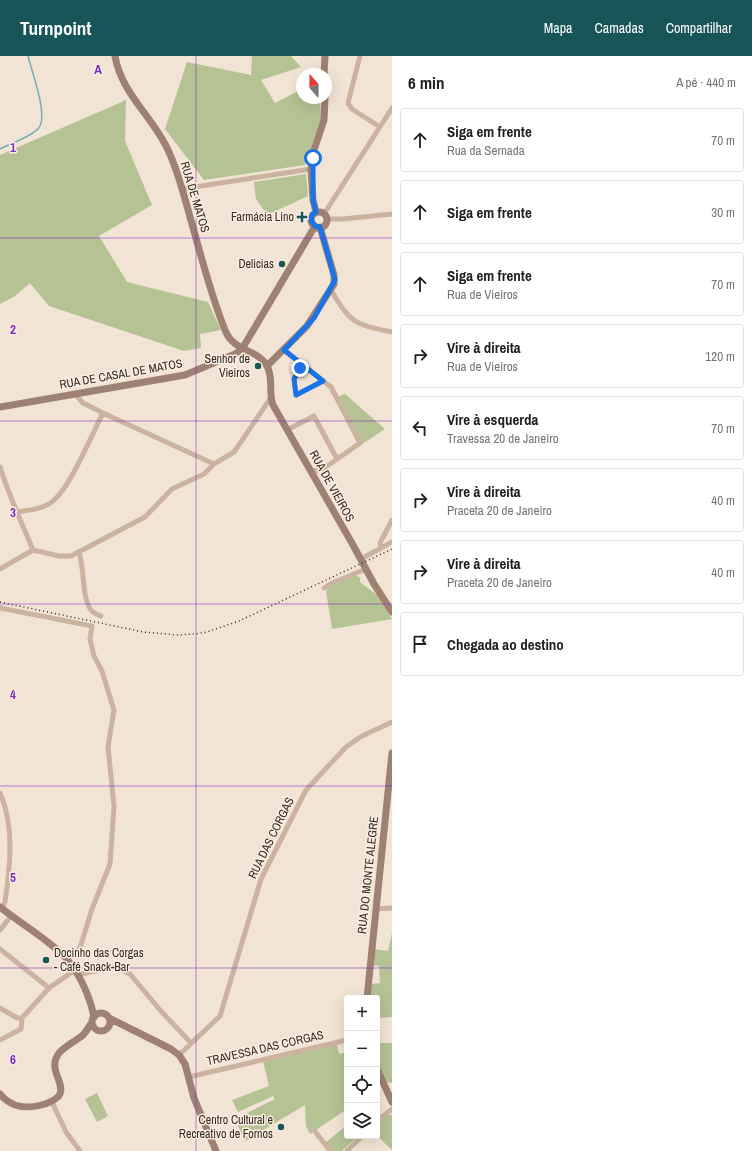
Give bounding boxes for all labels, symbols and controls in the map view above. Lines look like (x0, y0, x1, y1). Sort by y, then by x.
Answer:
text: Turnpoint (20, 15, 92, 41)
text: Mapa (544, 19, 573, 37)
text: Camadas (595, 19, 644, 37)
text: Compartilhar (666, 19, 732, 37)
text: A (94, 61, 102, 78)
north arrow (296, 68, 332, 104)
text: 6 min (408, 71, 444, 94)
text: A pé · 440 m (676, 74, 736, 91)
text: Siga em frente (447, 121, 532, 142)
icon: ahead (409, 129, 431, 151)
text: 70 m (711, 132, 735, 149)
text: 1 (10, 139, 16, 156)
text: Rua da Sernada (447, 142, 525, 159)
route start (304, 149, 322, 167)
street label: RUA DE MATOS (177, 160, 214, 235)
icon: ahead (409, 201, 431, 223)
text: Siga em frente (447, 202, 532, 223)
text: 30 m (711, 204, 735, 221)
place label: Farmácia Lino (231, 209, 294, 225)
marker: Farmácia Lino (297, 212, 307, 222)
place label: Delicias (238, 256, 274, 272)
marker: Delicias (277, 259, 287, 269)
text: Siga em frente (447, 265, 532, 286)
icon: ahead (409, 273, 431, 295)
text: 70 m (711, 276, 735, 293)
text: Rua de Vieiros (447, 286, 518, 303)
text: 2 (10, 321, 16, 338)
text: Vire à direita (447, 337, 521, 358)
icon: right (409, 345, 431, 367)
text: 120 m (705, 348, 735, 365)
place label: Senhor de Vieiros (205, 351, 250, 381)
street label: RUA DE CASAL DE MATOS (58, 355, 184, 393)
text: Rua de Vieiros (447, 358, 518, 375)
route end (291, 359, 309, 377)
marker: Senhor de Vieiros (253, 361, 263, 371)
text: Vire à esquerda (447, 409, 538, 430)
icon: left (409, 417, 431, 439)
text: 70 m (711, 420, 735, 437)
text: Travessa 20 de Janeiro (447, 430, 559, 447)
street label: RUA DE VIEIROS (306, 447, 358, 525)
text: Vire à direita (447, 481, 521, 502)
icon: right (409, 489, 431, 511)
text: 40 m (711, 492, 735, 509)
text: Praceta 20 de Janeiro (447, 502, 552, 519)
text: 3 (10, 504, 16, 521)
text: Vire à direita (447, 553, 521, 574)
icon: right (409, 561, 431, 583)
text: 40 m (711, 564, 735, 581)
text: Praceta 20 de Janeiro (447, 574, 552, 591)
icon: arrive (409, 633, 431, 655)
text: Chegada ao destino (447, 634, 564, 655)
text: 4 (10, 686, 16, 703)
street label: RUA DAS CORGAS (244, 794, 298, 881)
street label: RUA DO MONTE ALEGRE (354, 815, 382, 935)
text: 5 (10, 869, 16, 886)
place label: Docinho das Corgas - Café Snack-Bar (54, 945, 144, 975)
marker: Docinho das Corgas - Café Snack-Bar (41, 955, 51, 965)
map controls (344, 995, 380, 1139)
button: + (344, 995, 380, 1031)
street label: TRAVESSA DAS CORGAS (205, 1027, 325, 1069)
button: − (344, 1031, 380, 1067)
text: 6 (10, 1051, 16, 1068)
button: locate (344, 1067, 380, 1103)
button: layers (344, 1103, 380, 1139)
place label: Centro Cultural e Recreativo de Fornos (179, 1112, 273, 1142)
marker: Centro Cultural e Recreativo de Fornos (276, 1122, 286, 1132)

